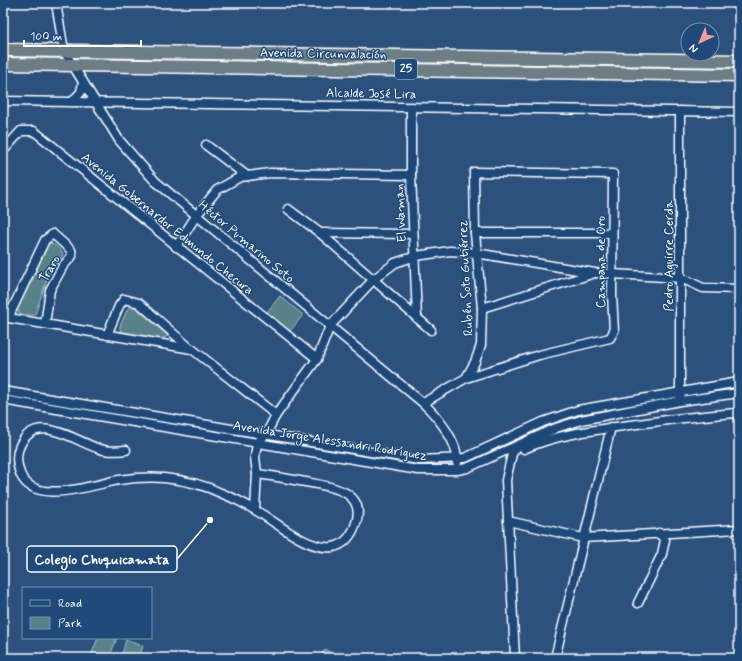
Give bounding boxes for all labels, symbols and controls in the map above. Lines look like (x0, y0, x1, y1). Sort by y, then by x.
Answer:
scale bar (24, 22, 141, 48)
north arrow (680, 22, 720, 62)
text: 100 m (30, 29, 62, 45)
text: N (686, 41, 701, 56)
street label: Avenida Circunvalación (260, 44, 386, 64)
road number: 25 (395, 59, 417, 79)
street label: Alcalde José Lira (326, 85, 416, 103)
street label: Avenida Gobernardor Edmundo Checura (77, 149, 257, 299)
street label: El Waman (391, 183, 411, 243)
street label: Héctor Pumarino Soto (194, 197, 298, 288)
street label: Pedro Aguirre Cerda (661, 200, 678, 312)
street label: Campana de Oro (593, 216, 610, 308)
street label: Rubén Soto Gutiérrez (454, 219, 478, 336)
street label: Traro (36, 253, 64, 285)
street label: Avenida Jorge Alessandri Rodríguez (232, 417, 428, 466)
callout: Colegio Chuquicamata (27, 546, 177, 572)
text: Colegio Chuquicamata (35, 551, 169, 571)
legend (22, 587, 152, 639)
text: Road (58, 596, 82, 612)
text: Park (58, 616, 82, 632)

